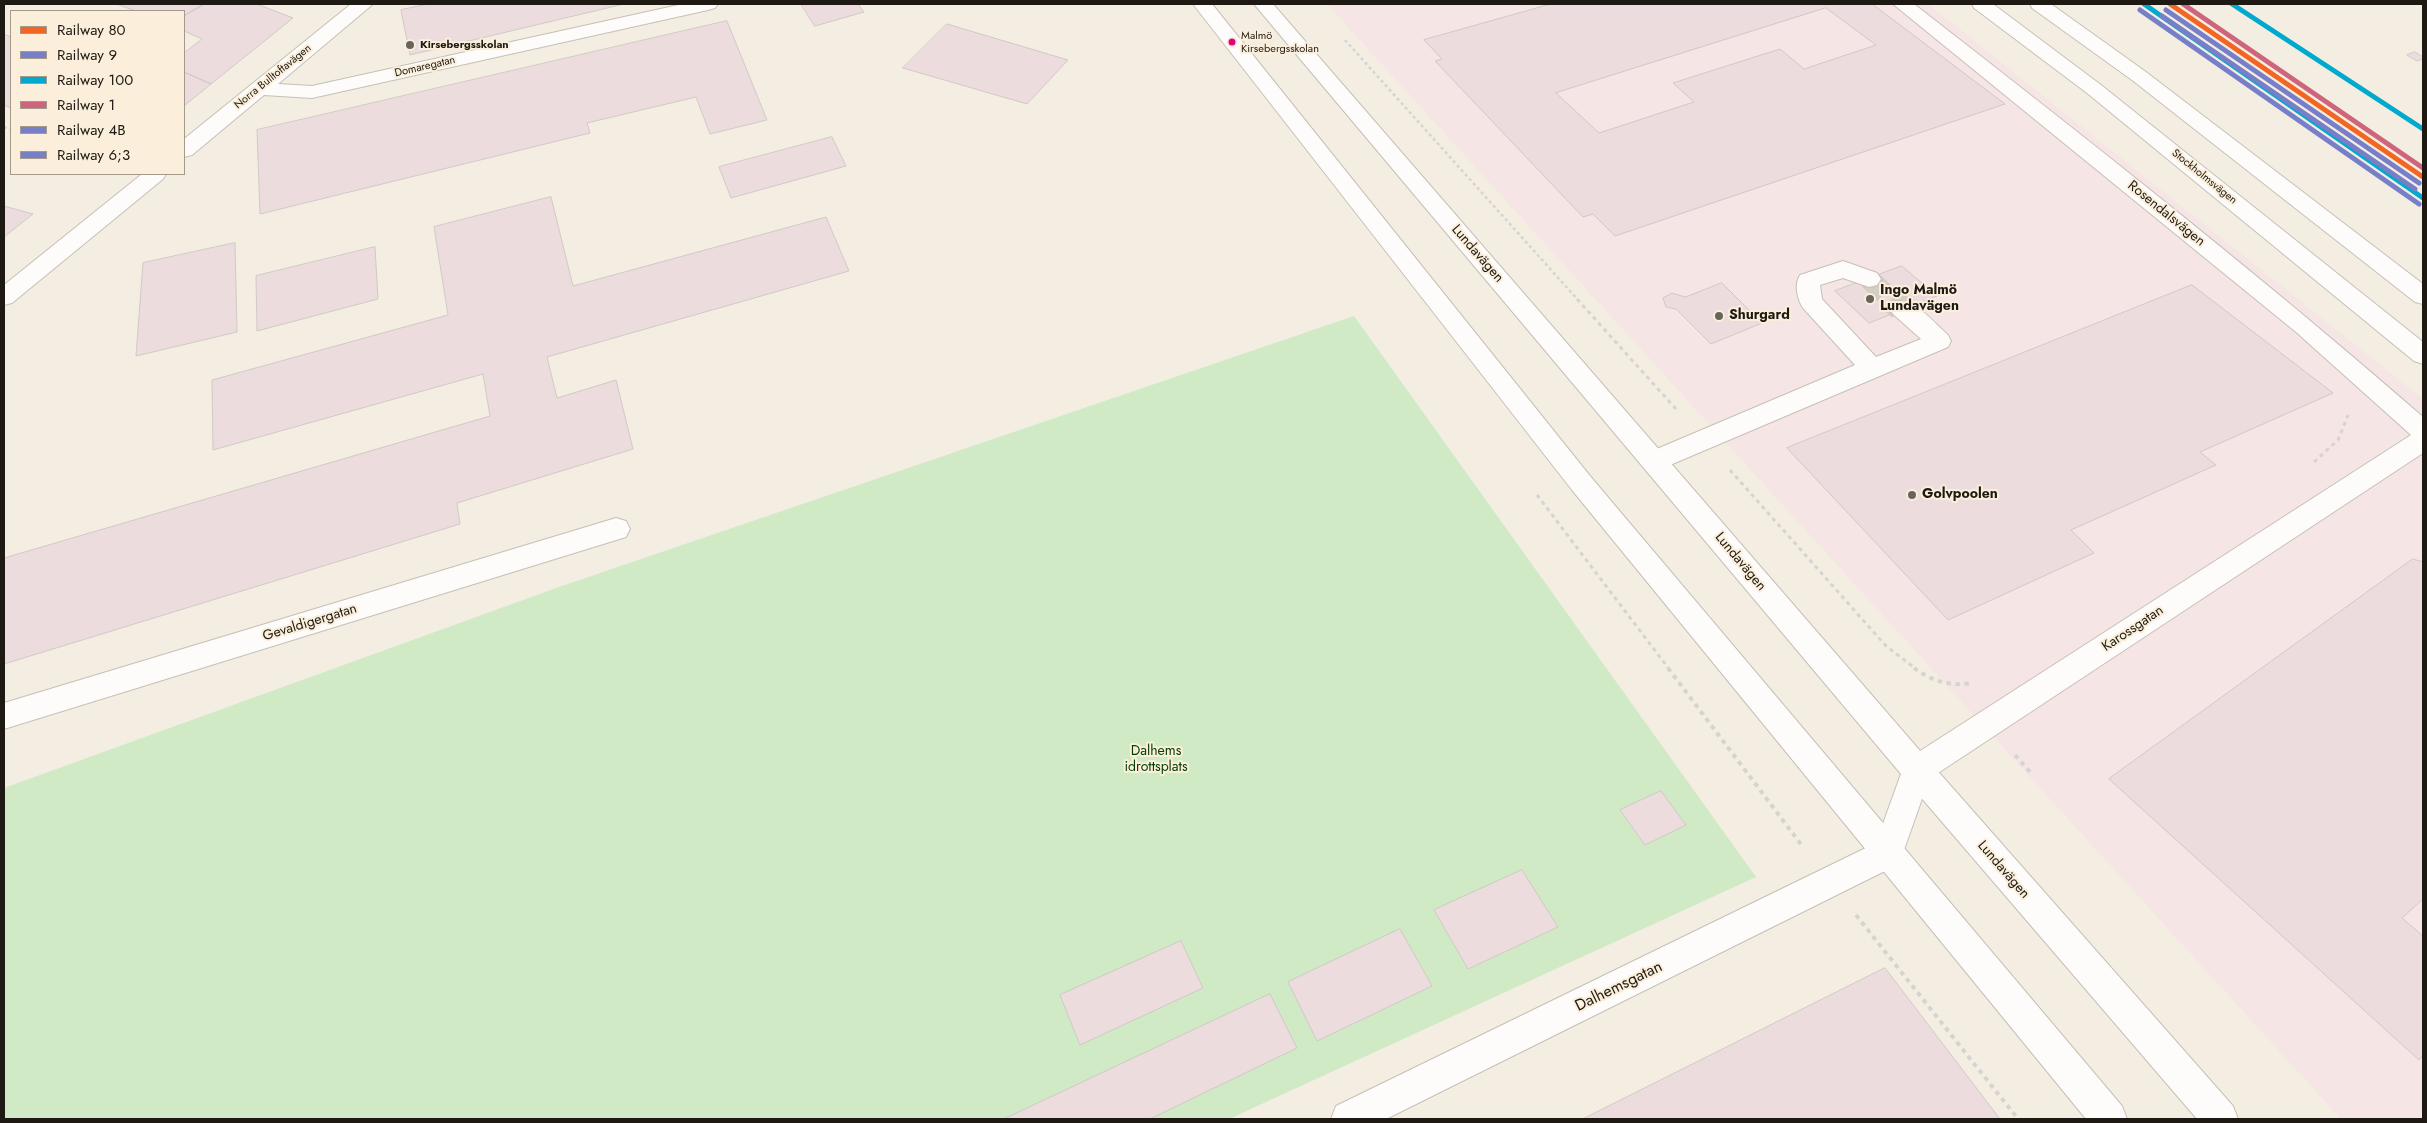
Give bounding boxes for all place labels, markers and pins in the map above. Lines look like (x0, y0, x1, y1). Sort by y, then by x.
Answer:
place label: Malmö Kirsebergsskolan (1241, 29, 1319, 55)
marker: Malmö Kirsebergsskolan (1227, 37, 1237, 47)
place label: Kirsebergsskolan (420, 38, 509, 52)
marker: Kirsebergsskolan (404, 39, 416, 51)
place label: Ingo Malmö Lundavägen (1880, 283, 1959, 316)
marker: Ingo Malmö Lundavägen (1864, 293, 1876, 305)
place label: Shurgard (1729, 308, 1790, 324)
marker: Shurgard (1713, 310, 1725, 322)
place label: Golvpoolen (1922, 487, 1998, 503)
marker: Golvpoolen (1906, 489, 1918, 501)

